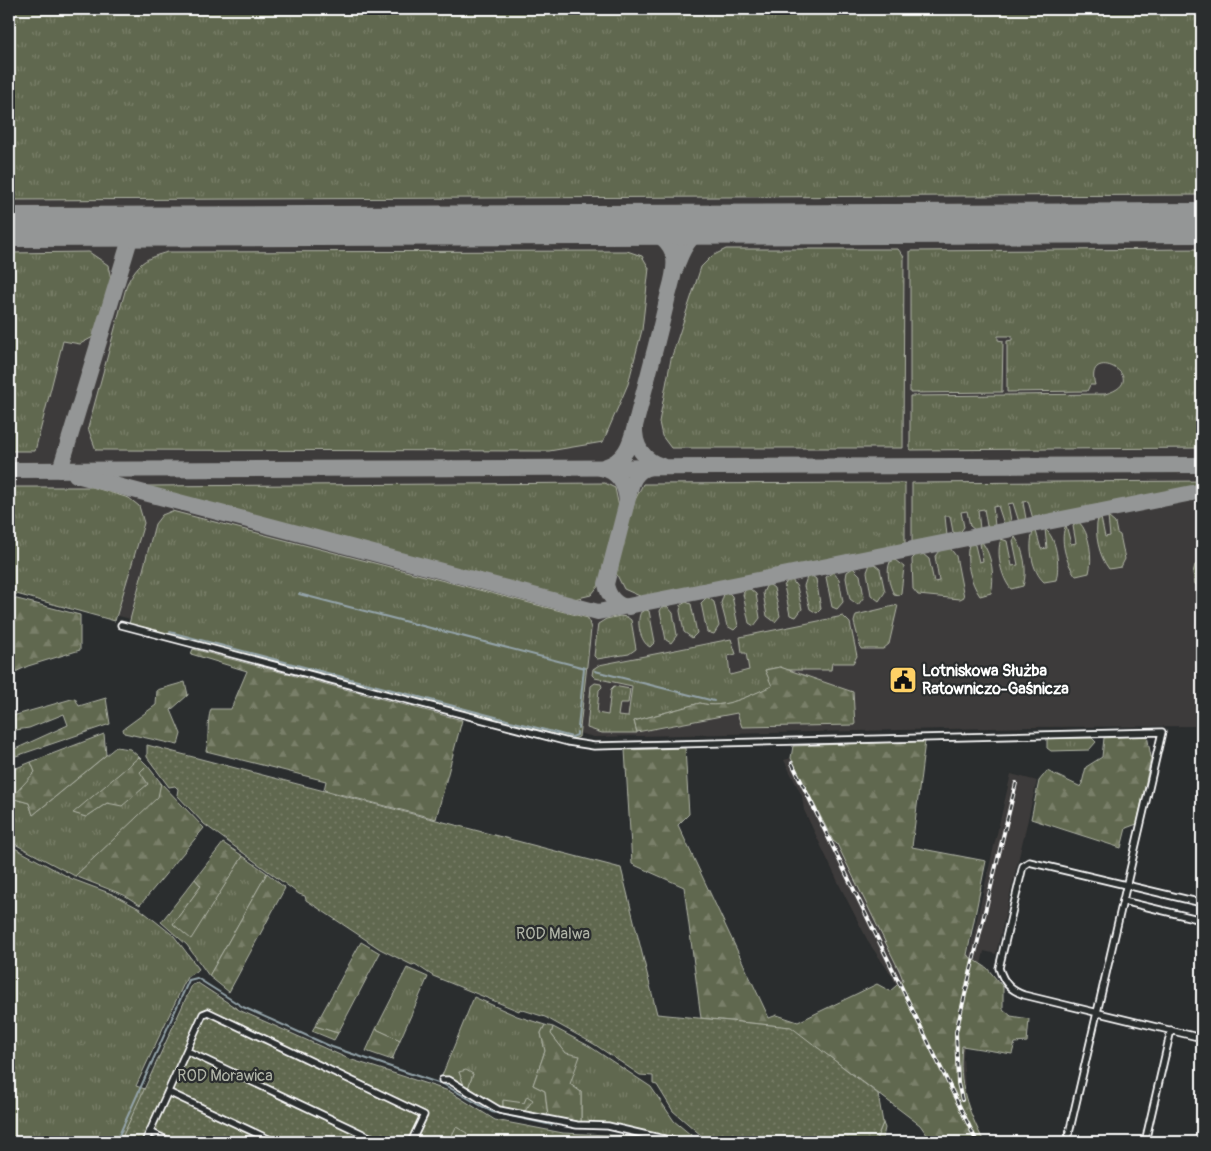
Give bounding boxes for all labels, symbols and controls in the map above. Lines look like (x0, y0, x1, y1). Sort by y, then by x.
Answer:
place label: Lotniskowa Służba Ratowniczo-Gaśnicza (922, 661, 1069, 699)
public building icon: Lotniskowa Służba Ratowniczo-Gaśnicza (888, 665, 918, 695)
park label: ROD Malwa (516, 924, 590, 944)
park label: ROD Morawica (177, 1066, 273, 1086)

